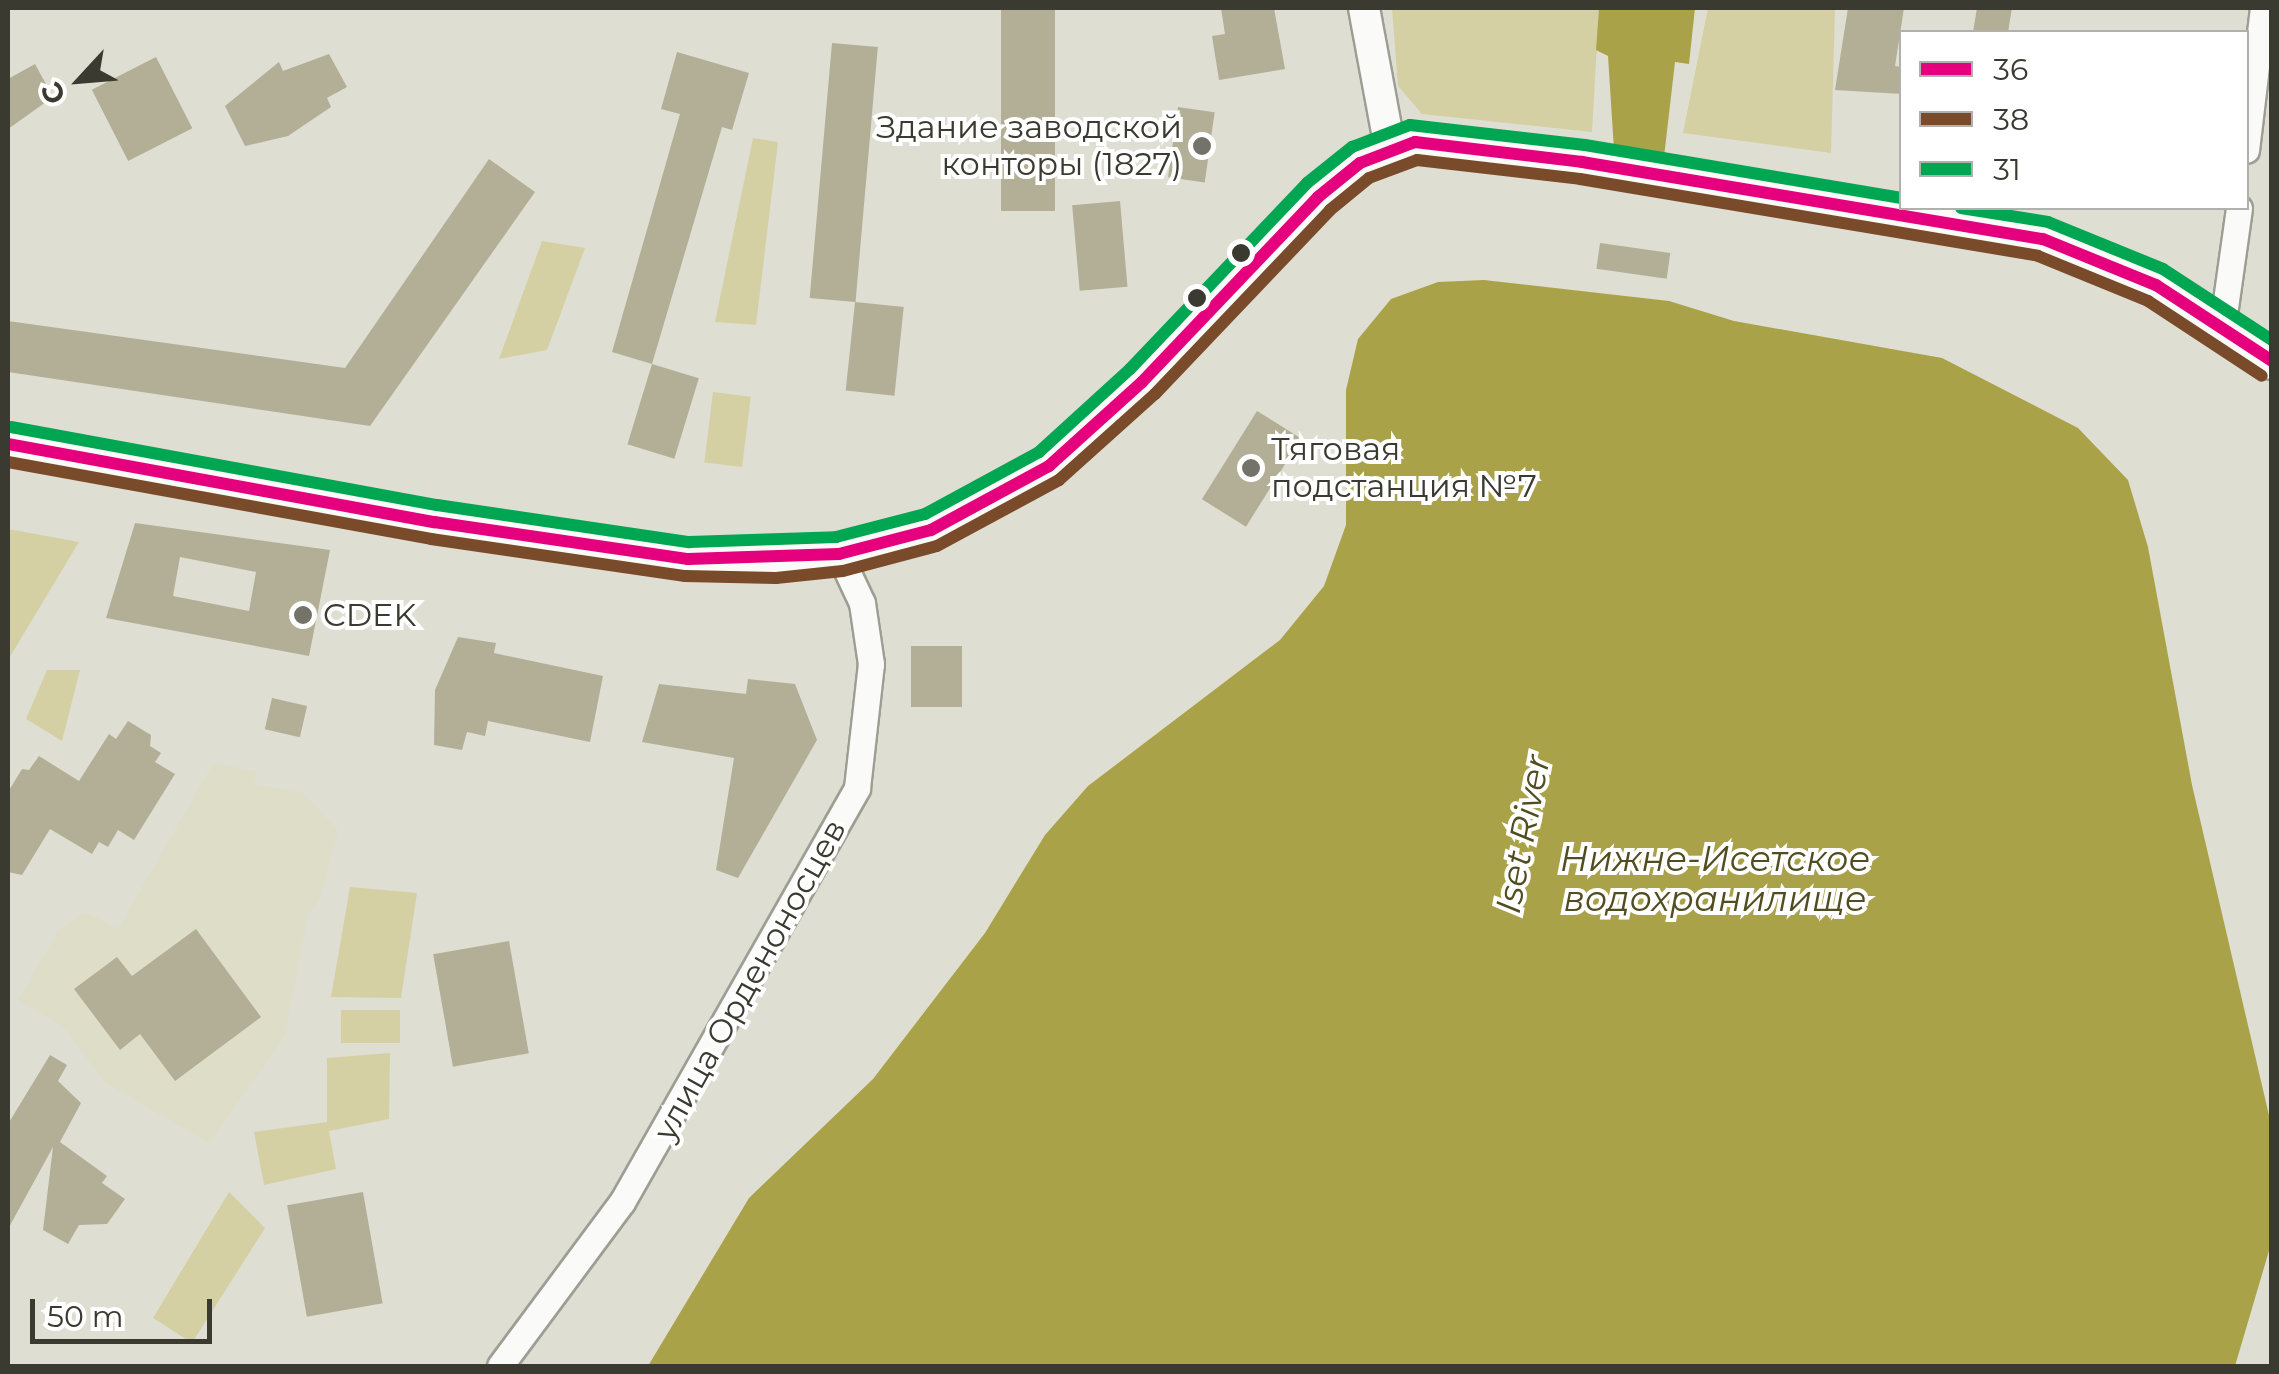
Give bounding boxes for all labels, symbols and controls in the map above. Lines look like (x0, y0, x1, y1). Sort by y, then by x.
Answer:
north arrow (30, 30, 130, 130)
legend (1899, 30, 2249, 210)
text: 36 (1993, 51, 2028, 88)
text: С (33, 77, 73, 110)
text: 38 (1993, 101, 2029, 138)
place label: Здание заводской конторы (1827) (876, 109, 1182, 184)
marker: Здание заводской конторы (1827) (1191, 135, 1213, 157)
text: 31 (1993, 151, 2021, 188)
unlabelled marker (1231, 243, 1251, 263)
unlabelled marker (1187, 288, 1207, 308)
place label: Тяговая подстанция №7 (1271, 431, 1537, 506)
marker: Тяговая подстанция №7 (1240, 457, 1262, 479)
place label: CDEK (323, 596, 416, 634)
marker: CDEK (292, 604, 314, 626)
water label: Iset River (1487, 751, 1559, 917)
street label: улица Орденоносцев (646, 813, 854, 1147)
water label: Нижне-Исетское водохранилище (1560, 838, 1870, 920)
scale bar (35, 1279, 218, 1341)
text: 50 m (47, 1298, 124, 1335)

